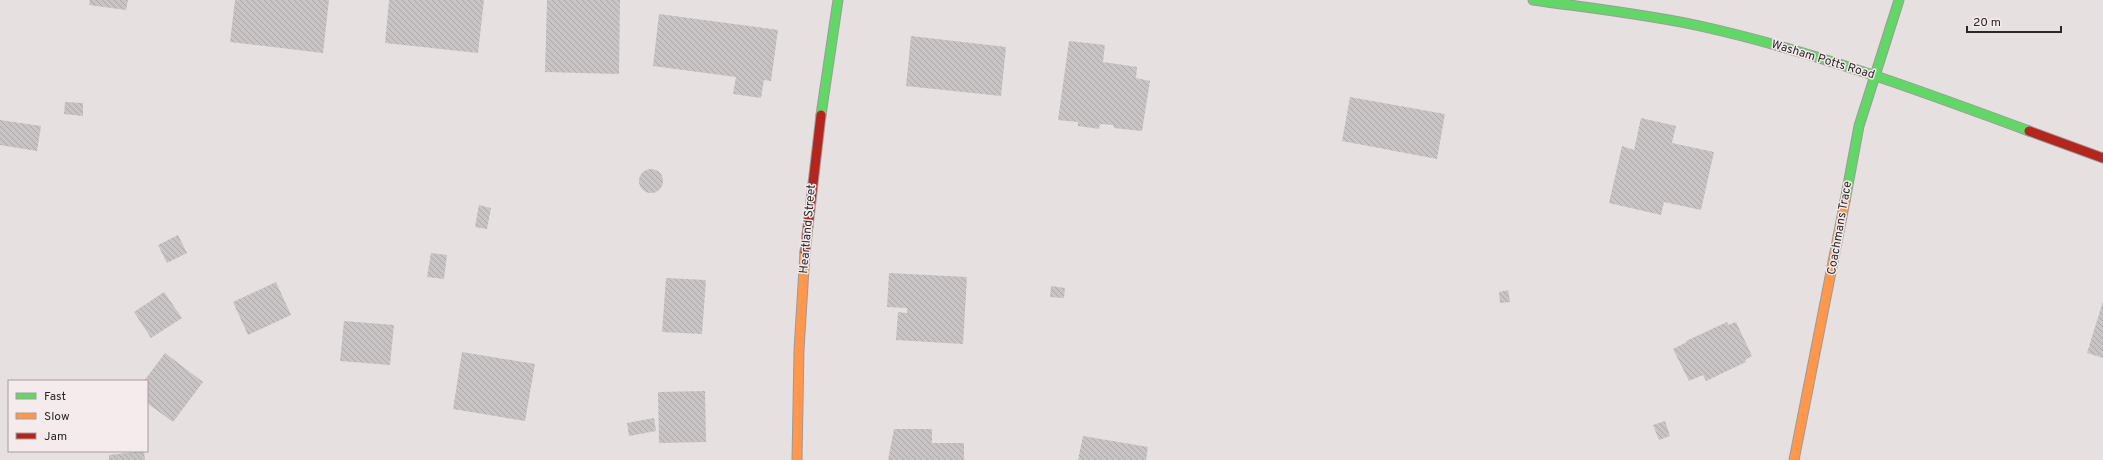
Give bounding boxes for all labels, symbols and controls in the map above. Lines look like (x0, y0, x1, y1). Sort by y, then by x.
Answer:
scale bar (1967, 8, 2061, 34)
text: 20 m (1973, 15, 2001, 31)
street label: Washam Potts Road (1769, 37, 1877, 83)
street label: Coachmans Trace (1824, 180, 1856, 276)
street label: Heartland Street (796, 184, 820, 274)
legend (8, 380, 148, 452)
text: Fast (44, 389, 66, 405)
text: Slow (44, 409, 70, 425)
text: Jam (44, 429, 67, 445)

